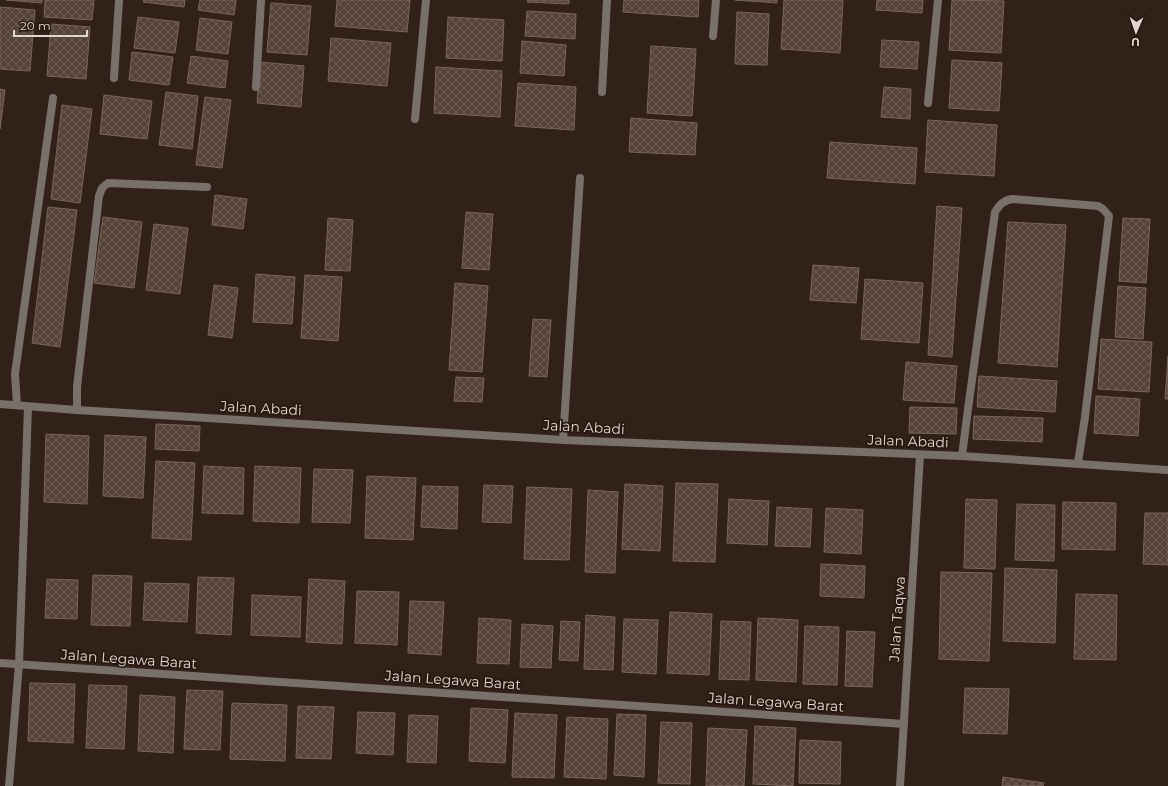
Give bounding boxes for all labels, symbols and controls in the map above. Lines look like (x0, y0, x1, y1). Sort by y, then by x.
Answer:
scale bar (14, 12, 87, 38)
north arrow (1116, 12, 1156, 52)
text: 20 m (20, 18, 51, 33)
text: U (1131, 35, 1140, 49)
street label: Jalan Abadi (219, 397, 302, 419)
street label: Jalan Abadi (542, 416, 625, 438)
street label: Jalan Abadi (866, 431, 949, 451)
street label: Jalan Taqwa (885, 575, 909, 664)
street label: Jalan Legawa Barat (59, 645, 198, 673)
street label: Jalan Legawa Barat (383, 666, 522, 694)
street label: Jalan Legawa Barat (706, 688, 845, 716)

